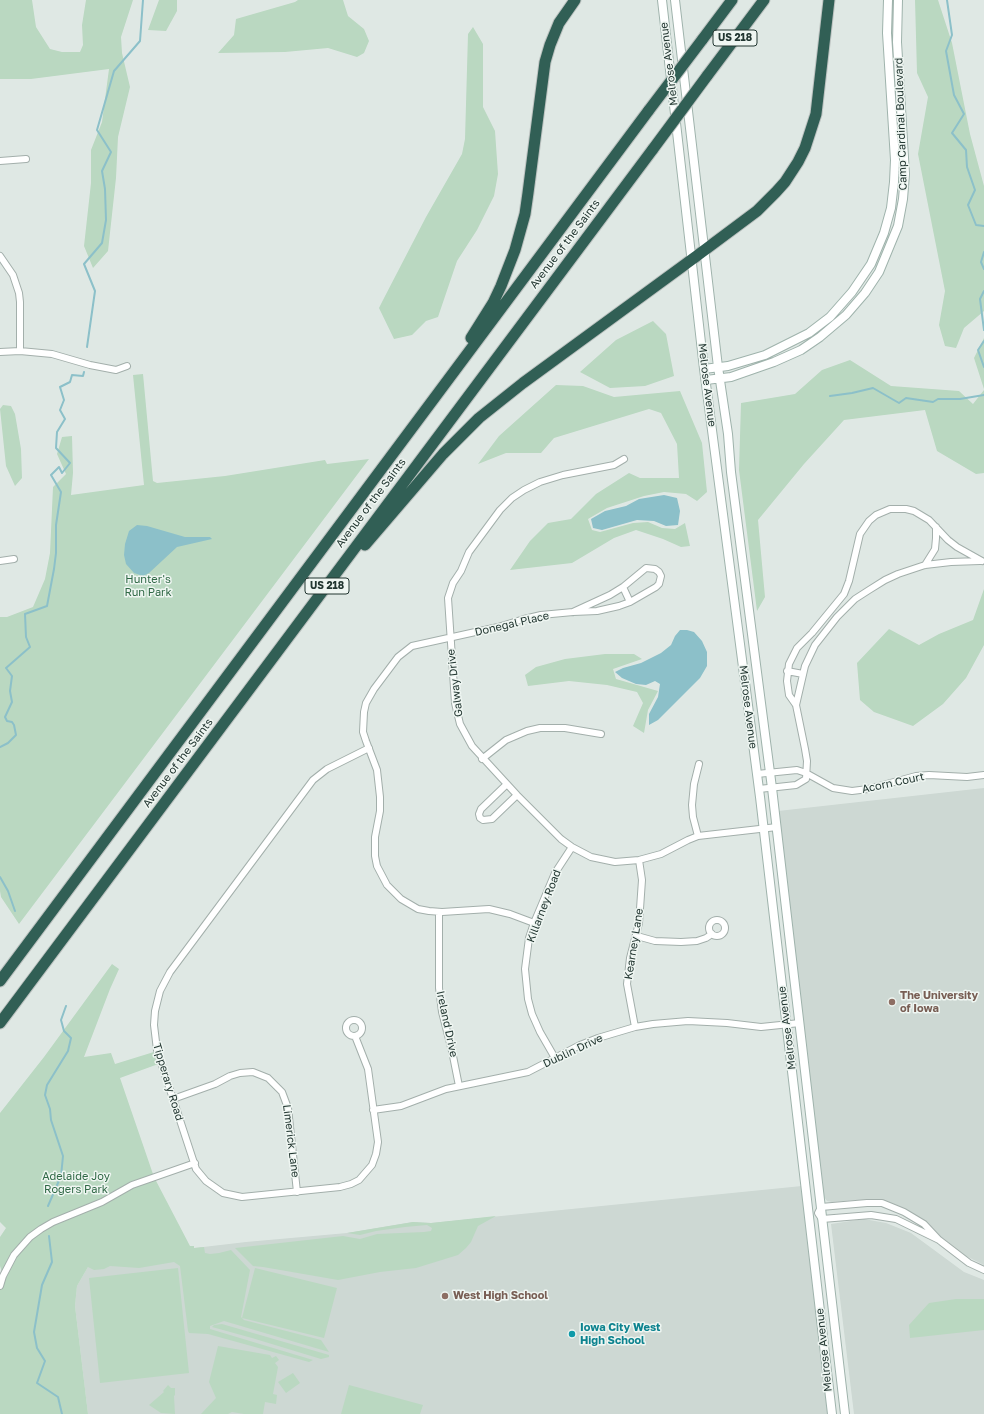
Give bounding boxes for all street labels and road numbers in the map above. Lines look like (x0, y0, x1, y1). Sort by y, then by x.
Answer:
street label: Melrose Avenue (657, 22, 681, 106)
road number: US 218 (713, 30, 757, 46)
street label: Camp Cardinal Boulevard (892, 57, 910, 191)
street label: Avenue of the Saints (527, 197, 603, 291)
street label: Melrose Avenue (695, 343, 719, 427)
street label: Avenue of the Saints (333, 456, 409, 550)
road number: US 218 (305, 578, 349, 594)
street label: Donegal Place (473, 609, 551, 639)
street label: Galway Drive (444, 648, 466, 718)
street label: Melrose Avenue (736, 665, 760, 749)
street label: Avenue of the Saints (140, 716, 216, 810)
street label: Acorn Court (861, 770, 925, 796)
street label: Killarney Road (524, 868, 564, 944)
street label: Kearney Lane (622, 907, 646, 981)
street label: Melrose Avenue (775, 986, 799, 1070)
street label: Ireland Drive (434, 990, 460, 1058)
street label: Dublin Drive (541, 1031, 605, 1071)
street label: Tipperary Road (150, 1042, 186, 1122)
street label: Limerick Lane (280, 1104, 302, 1178)
street label: Melrose Avenue (813, 1308, 835, 1392)

